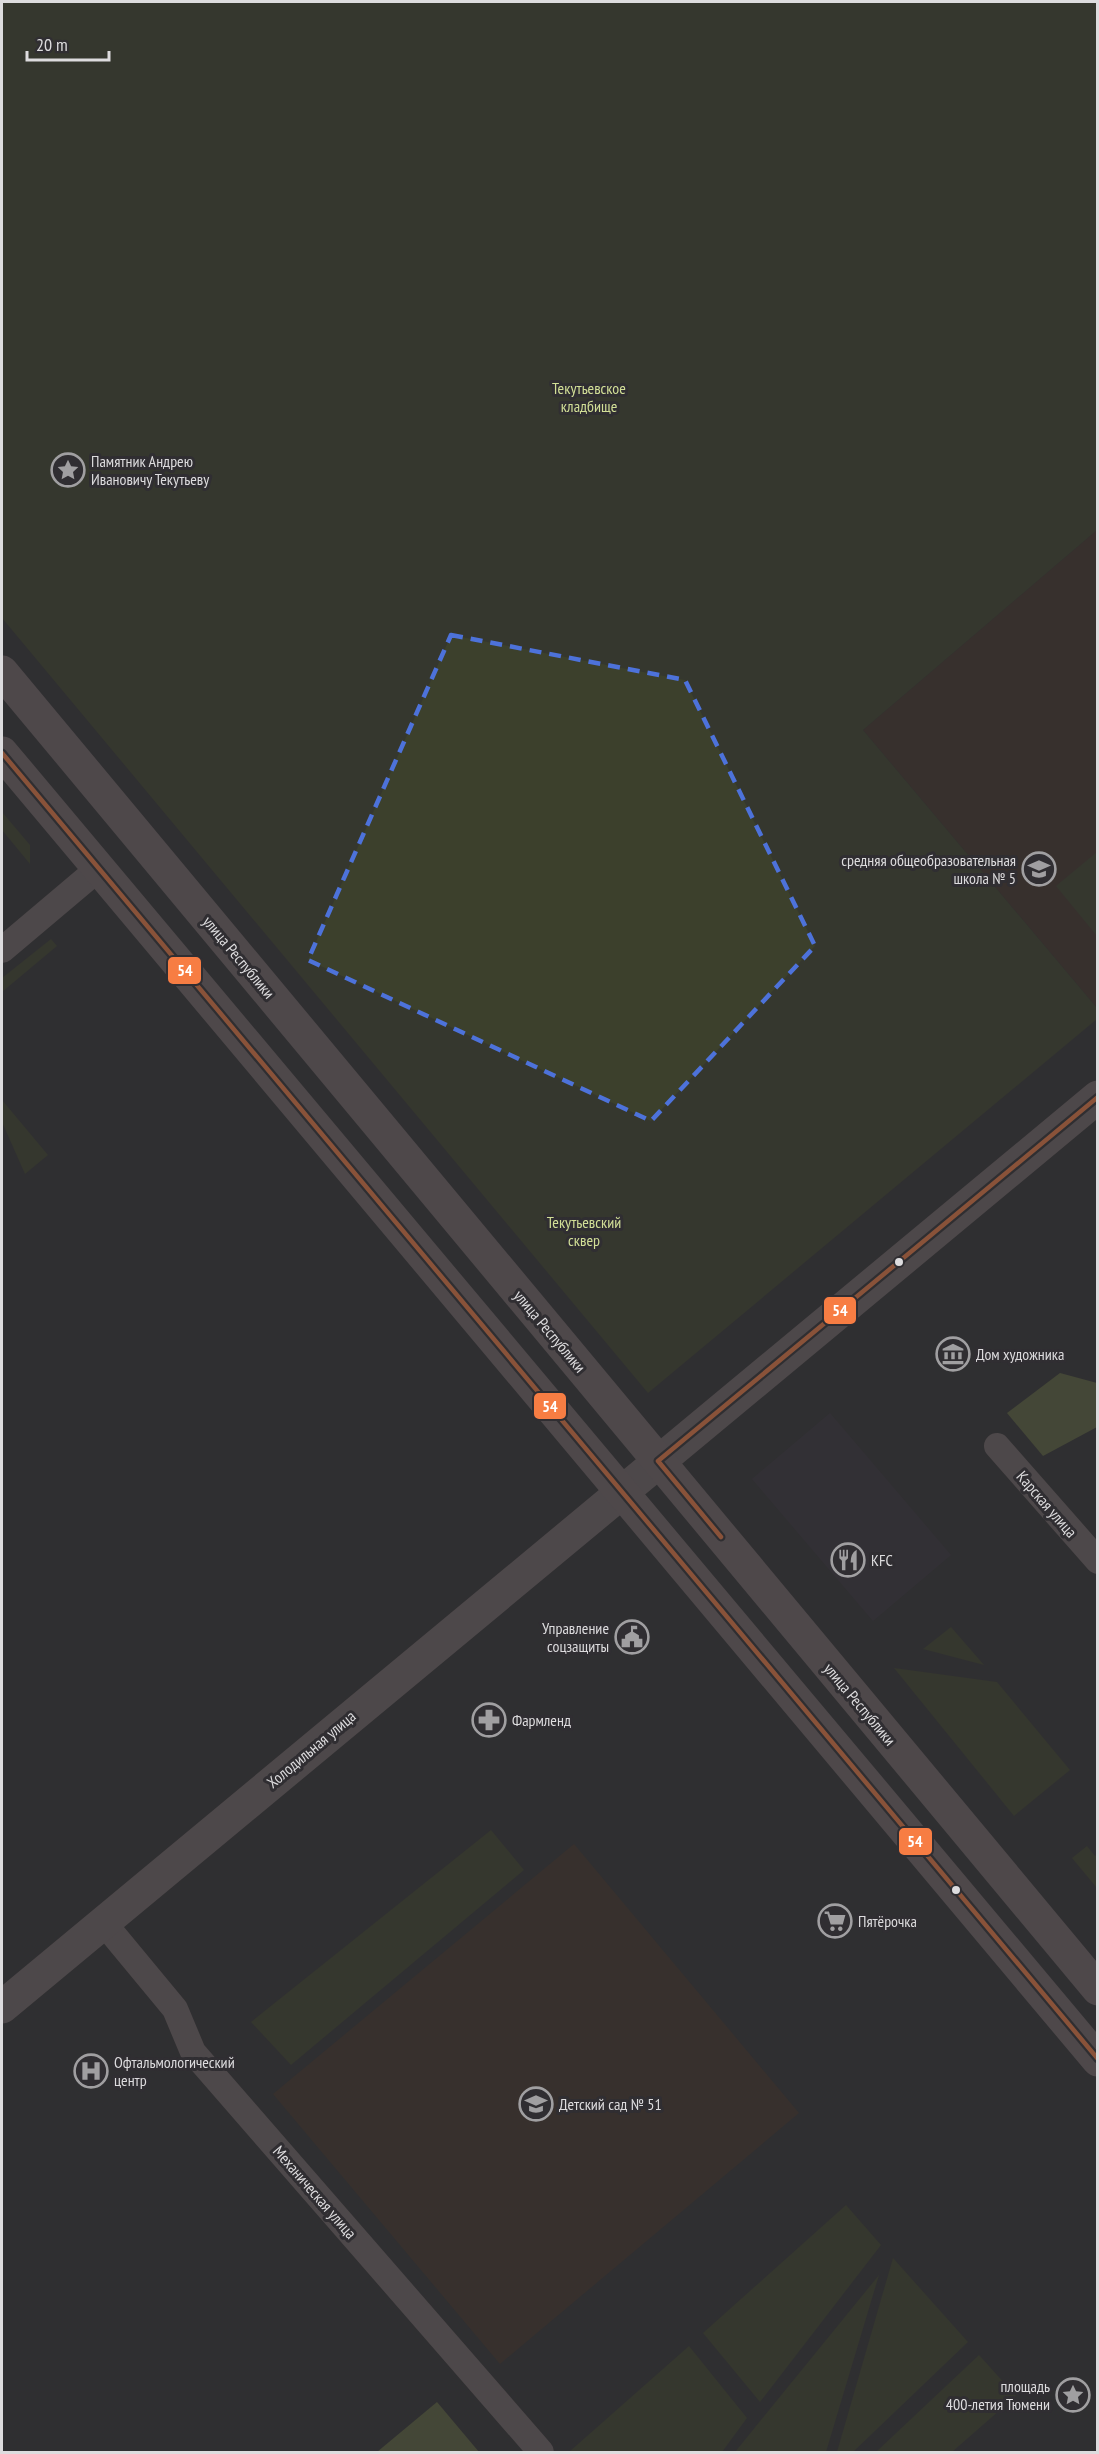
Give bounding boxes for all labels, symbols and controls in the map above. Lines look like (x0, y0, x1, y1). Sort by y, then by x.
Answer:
scale bar (27, 24, 110, 62)
text: 20 m (36, 33, 68, 56)
park label: Текутьевское кладбище (552, 378, 626, 416)
place label: Памятник Андрею Ивановичу Текутьеву (91, 451, 209, 489)
place icon: Памятник Андрею Ивановичу Текутьеву (50, 452, 86, 488)
place label: средняя общеобразовательная школа № 5 (841, 850, 1016, 888)
school or university icon: средняя общеобразовательная школа № 5 (1021, 851, 1057, 887)
street label: улица Республики (199, 912, 279, 1002)
line badge: 54 (167, 956, 202, 985)
text: 54 (177, 960, 193, 980)
park label: Текутьевский сквер (547, 1212, 621, 1250)
unlabelled marker (893, 1256, 905, 1268)
street label: улица Республики (510, 1286, 590, 1376)
line badge: 54 (823, 1296, 857, 1325)
text: 54 (832, 1300, 848, 1320)
museum icon: Дом художника (935, 1336, 971, 1372)
place label: Дом художника (976, 1344, 1064, 1364)
line badge: 54 (533, 1392, 567, 1420)
text: 54 (542, 1396, 558, 1416)
street label: Карская улица (1013, 1467, 1081, 1541)
restaurant icon: KFC (830, 1542, 866, 1578)
place label: KFC (871, 1550, 893, 1570)
place label: Управление соцзащиты (542, 1618, 609, 1656)
public building icon: Управление соцзащиты (614, 1619, 650, 1655)
street label: улица Республики (820, 1659, 900, 1749)
pharmacy icon: Фармленд (471, 1702, 507, 1738)
street label: Холодильная улица (262, 1706, 360, 1792)
place label: Фармленд (512, 1710, 571, 1730)
line badge: 54 (898, 1827, 933, 1856)
text: 54 (907, 1831, 923, 1851)
unlabelled marker (950, 1884, 962, 1896)
supermarket icon: Пятёрочка (817, 1903, 853, 1939)
place label: Пятёрочка (858, 1911, 917, 1931)
place label: Офтальмологический центр (114, 2052, 235, 2090)
hospital icon: Офтальмологический центр (73, 2053, 109, 2089)
school or university icon: Детский сад № 51 (518, 2086, 554, 2122)
place label: Детский сад № 51 (559, 2094, 662, 2114)
street label: Механическая улица (269, 2141, 361, 2243)
place label: площадь 400-летия Тюмени (946, 2376, 1050, 2414)
place icon: площадь 400-летия Тюмени (1055, 2377, 1091, 2413)

